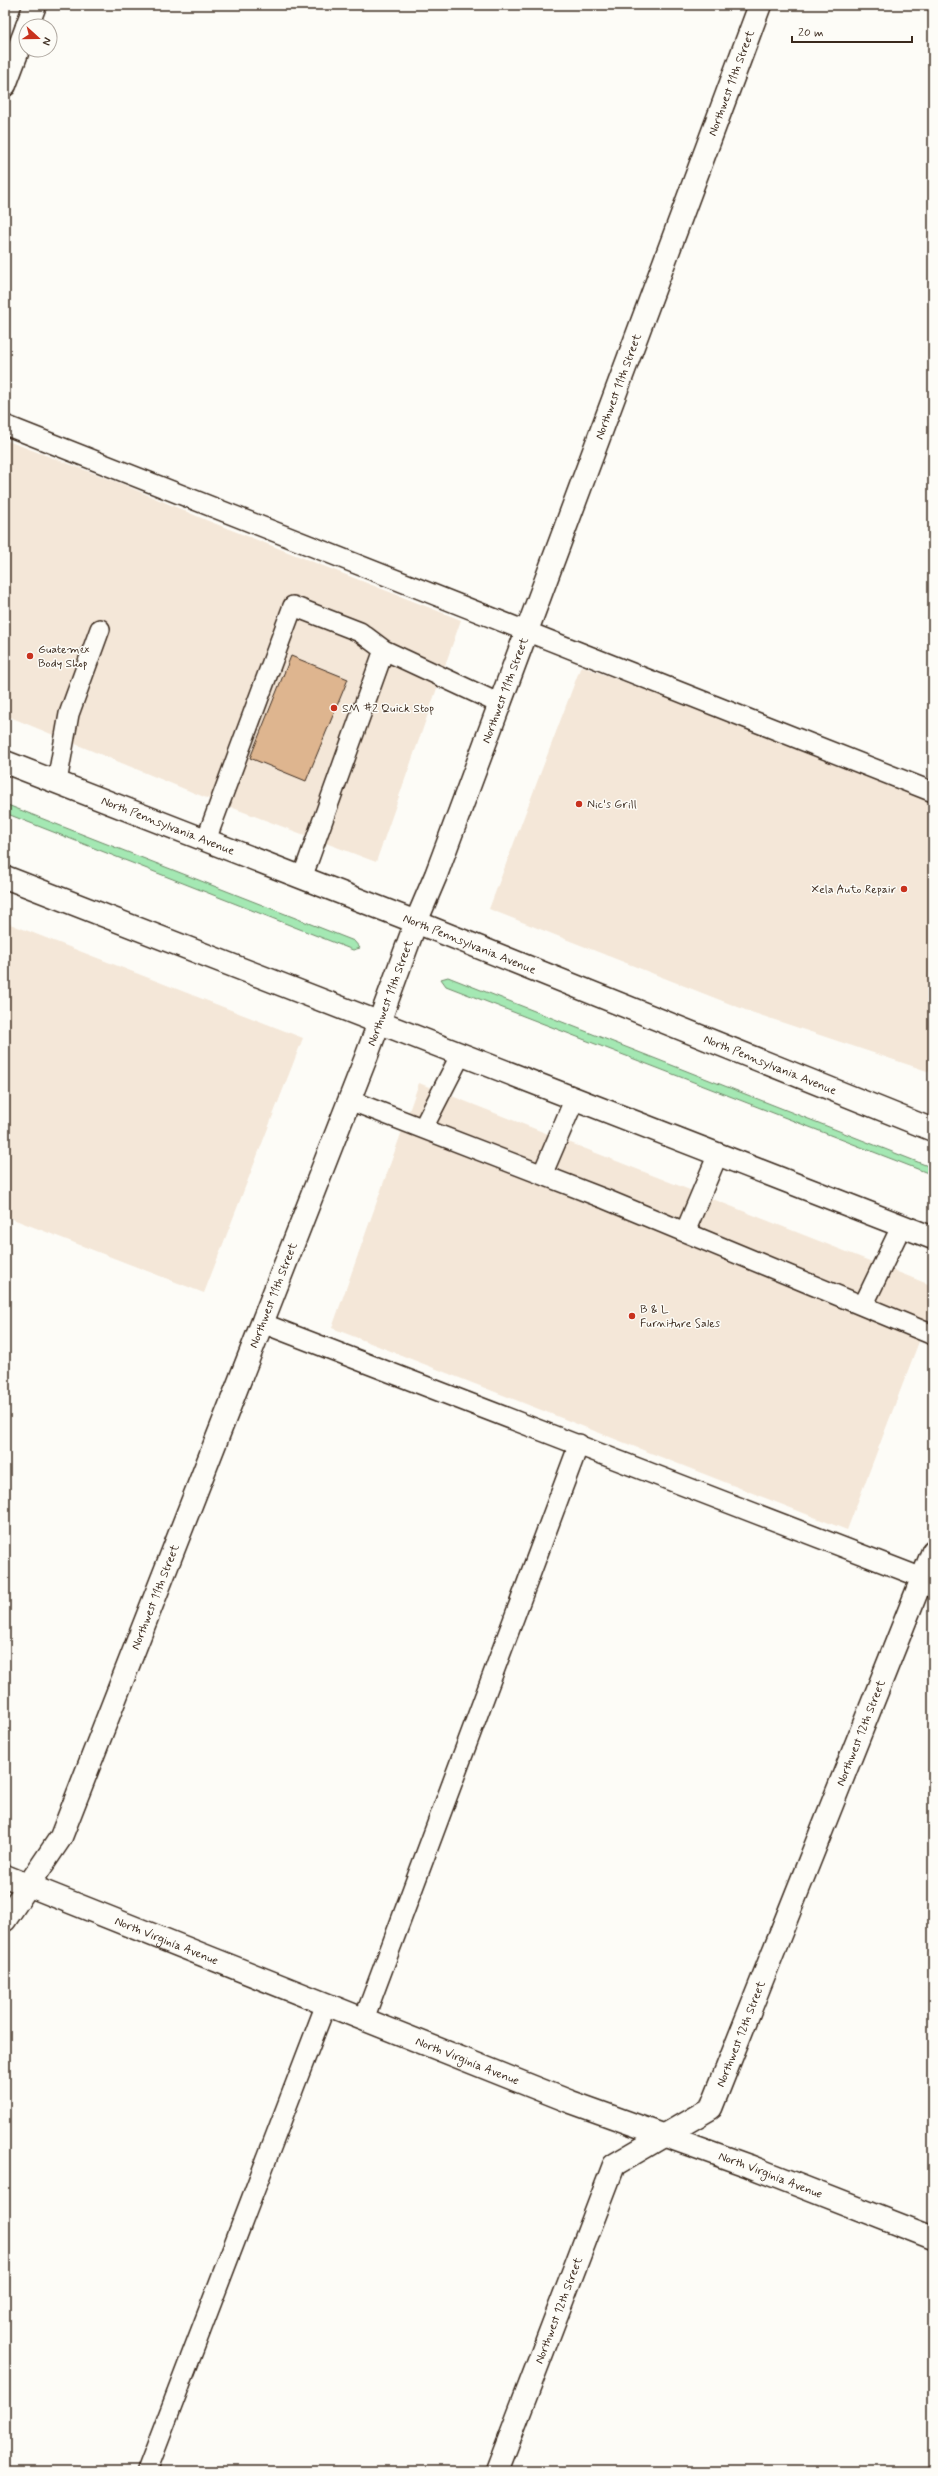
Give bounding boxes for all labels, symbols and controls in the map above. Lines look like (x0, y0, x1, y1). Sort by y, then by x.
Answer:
north arrow (18, 18, 58, 58)
scale bar (792, 18, 912, 44)
text: 20 m (798, 25, 824, 41)
street label: Northwest 11th Street (705, 28, 759, 138)
text: N (39, 35, 54, 47)
street label: Northwest 11th Street (592, 332, 646, 442)
street label: Northwest 11th Street (479, 635, 533, 746)
place label: Guatemex Body Shop (38, 642, 90, 672)
marker: Guatemex Body Shop (25, 651, 35, 661)
place label: SM #2 Quick Stop (342, 701, 434, 717)
marker: SM #2 Quick Stop (329, 703, 339, 713)
street label: North Pennsylvania Avenue (99, 793, 237, 860)
place label: Nic's Grill (587, 797, 637, 813)
marker: Nic's Grill (574, 799, 584, 809)
place label: Xela Auto Repair (812, 882, 896, 898)
marker: Xela Auto Repair (899, 884, 909, 894)
street label: North Pennsylvania Avenue (400, 911, 538, 979)
street label: Northwest 11th Street (364, 938, 418, 1049)
street label: North Pennsylvania Avenue (701, 1032, 839, 1099)
street label: Northwest 11th Street (246, 1240, 302, 1351)
place label: B & L Furniture Sales (640, 1302, 721, 1332)
marker: B & L Furniture Sales (627, 1311, 637, 1321)
street label: Northwest 11th Street (128, 1542, 184, 1652)
street label: Northwest 12th Street (833, 1678, 890, 1789)
street label: North Virginia Avenue (112, 1914, 220, 1969)
street label: Northwest 12th Street (713, 1979, 770, 2090)
street label: North Virginia Avenue (413, 2034, 521, 2089)
street label: North Virginia Avenue (716, 2149, 825, 2203)
street label: Northwest 12th Street (532, 2255, 587, 2366)

